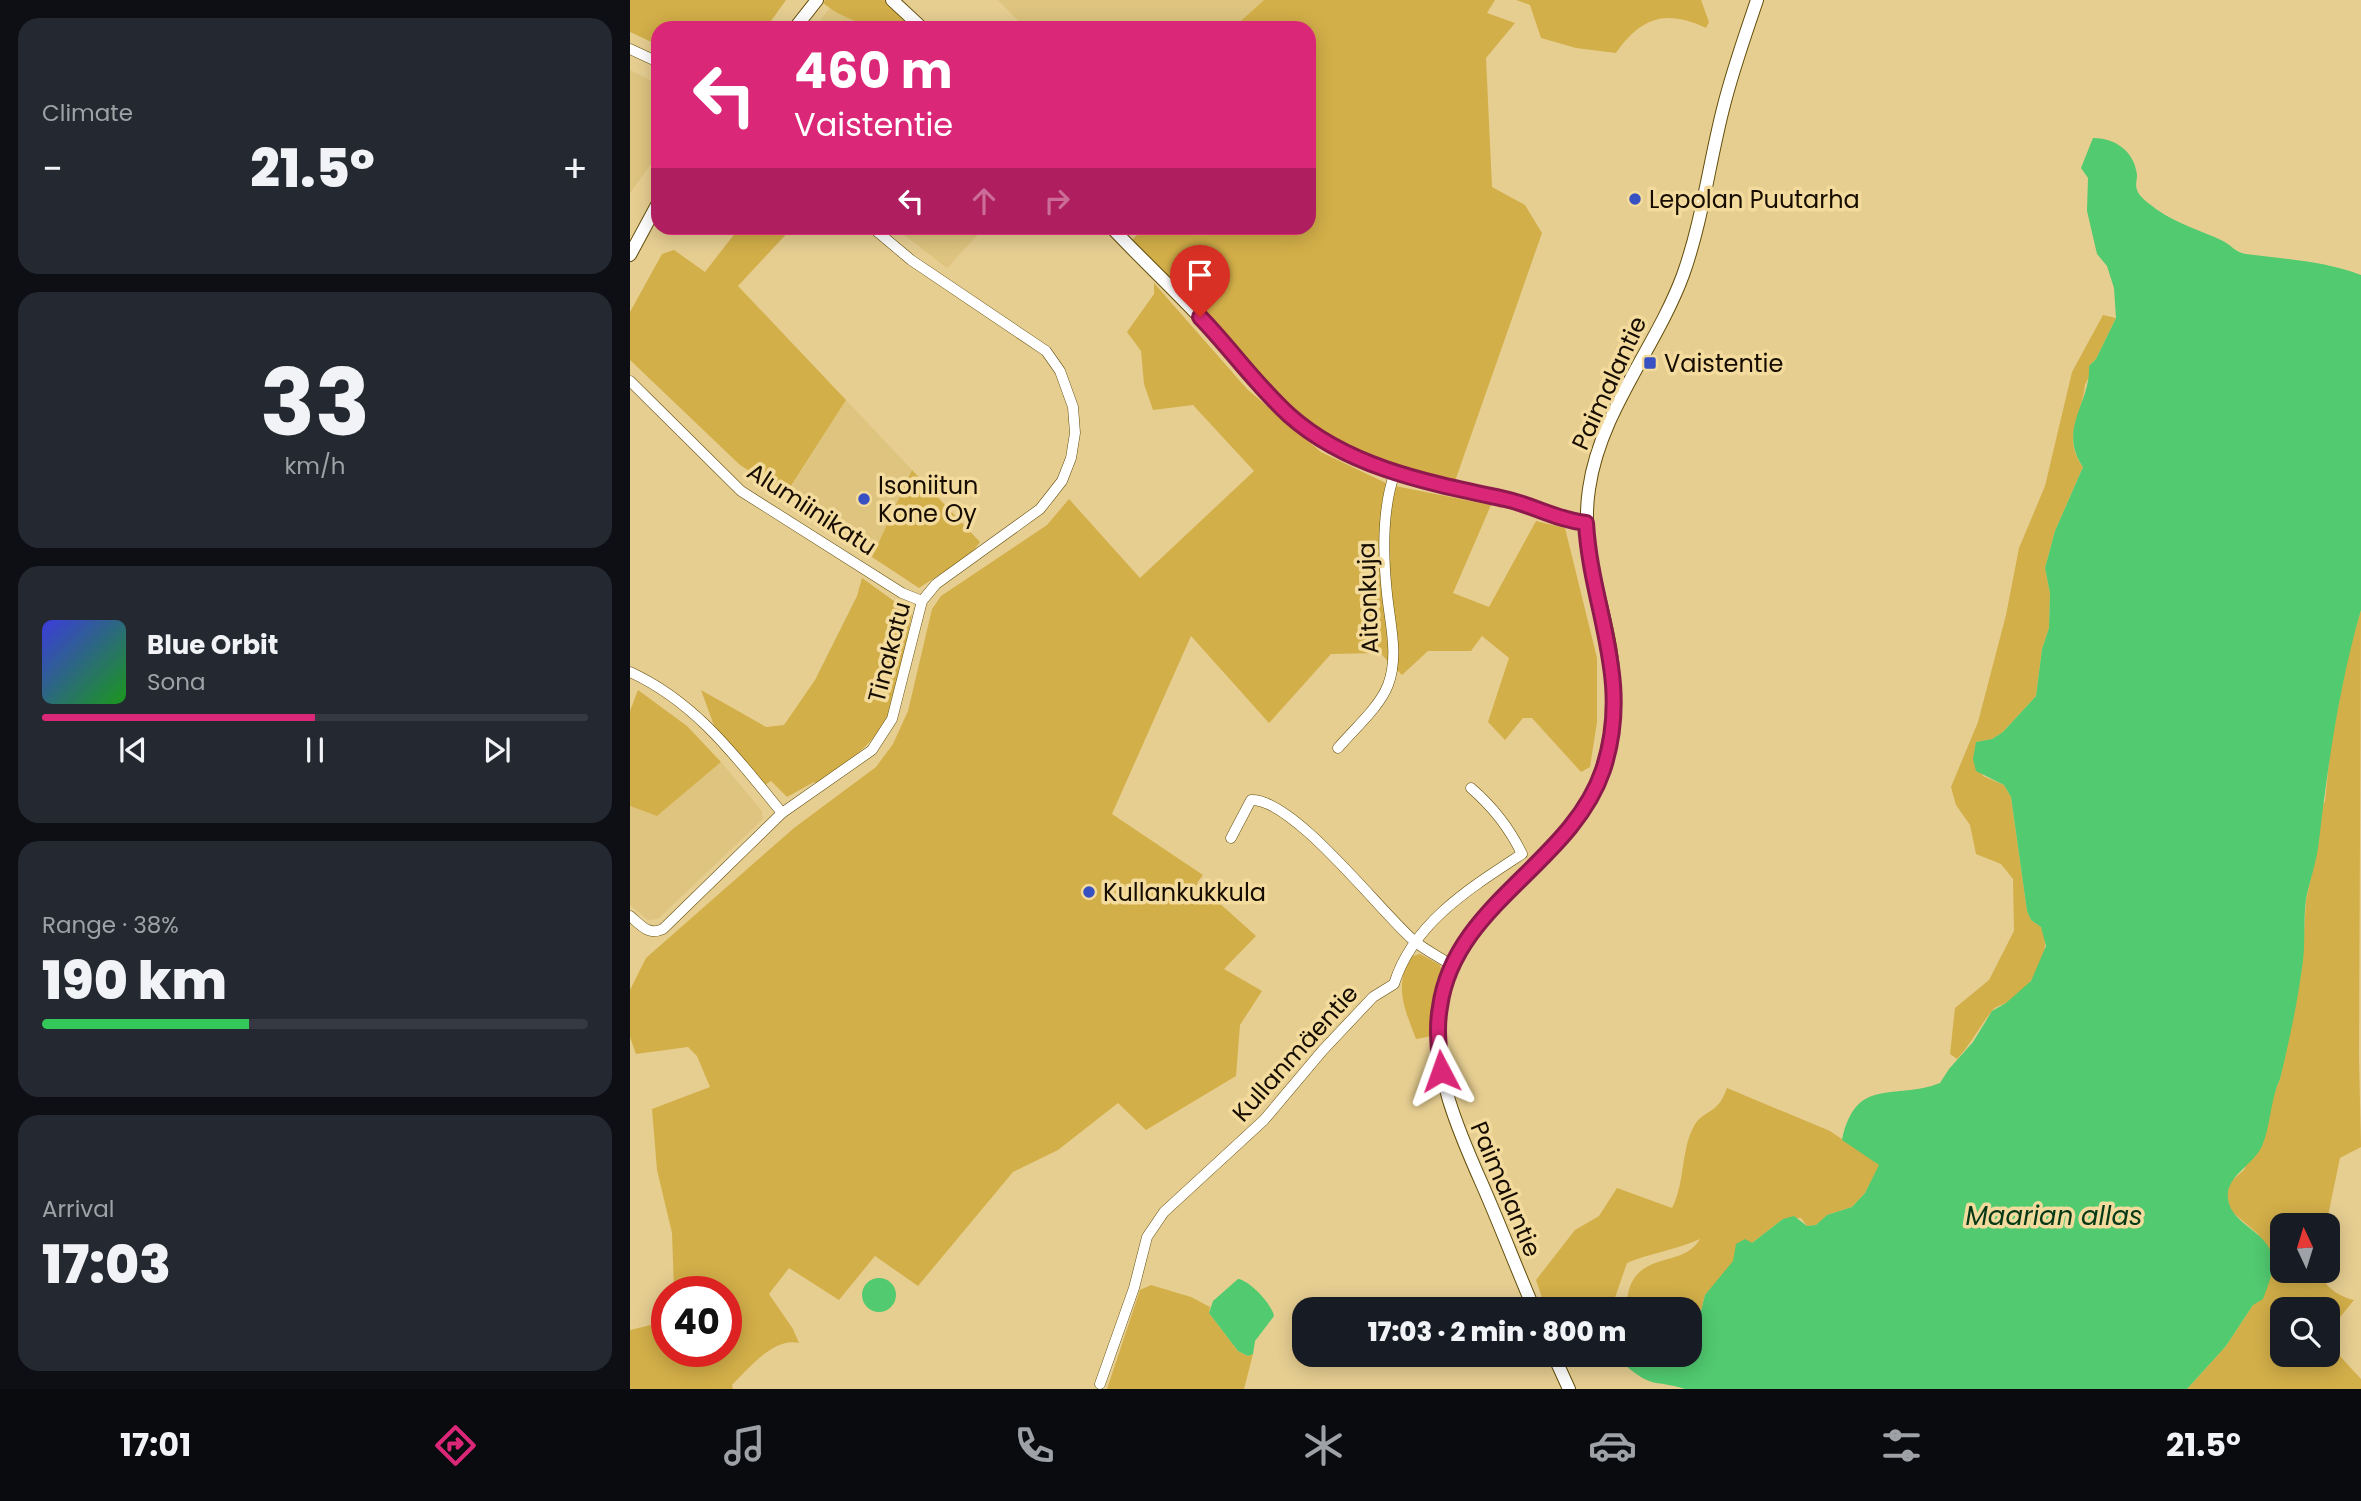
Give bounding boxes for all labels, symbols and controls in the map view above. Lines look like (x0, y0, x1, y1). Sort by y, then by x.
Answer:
text: 460 m (794, 37, 953, 105)
icon: left (679, 49, 770, 140)
text: Climate (42, 97, 133, 129)
text: Vaistentie (794, 102, 953, 147)
text: 21.5° (250, 132, 375, 205)
text: − (42, 142, 63, 195)
text: + (562, 142, 588, 195)
icon: left (892, 182, 930, 220)
icon: ahead (965, 182, 1003, 220)
icon: right (1038, 182, 1076, 220)
place label: Lepolan Puutarha (1649, 183, 1860, 216)
marker: Lepolan Puutarha (1627, 191, 1643, 207)
pin (1170, 245, 1230, 317)
icon: arrive (1181, 256, 1219, 294)
street label: Paimalantie (1564, 311, 1654, 455)
text: 33 (260, 339, 370, 467)
place label: Vaistentie (1664, 347, 1783, 380)
marker: Vaistentie (1642, 355, 1658, 371)
text: km/h (284, 450, 346, 482)
street label: Alumiinikatu (741, 455, 883, 563)
place label: Isoniitun Kone Oy (878, 469, 978, 530)
marker: Isoniitun Kone Oy (856, 491, 872, 507)
street label: Aitonkuja (1350, 542, 1386, 654)
street label: Tinakatu (860, 598, 918, 706)
text: Blue Orbit (147, 627, 278, 663)
text: Sona (147, 666, 206, 698)
icon: previous (114, 731, 152, 769)
icon: pause (296, 731, 334, 769)
icon: next (478, 731, 516, 769)
place label: Kullankukkula (1103, 876, 1266, 909)
marker: Kullankukkula (1081, 884, 1097, 900)
text: Range · 38% (42, 909, 179, 941)
text: 190 km (42, 944, 227, 1017)
street label: Kullanmäentie (1225, 977, 1365, 1129)
position arrow (1404, 1034, 1478, 1108)
street label: Paimalantie (1463, 1116, 1549, 1262)
text: Arrival (42, 1193, 114, 1225)
water label: Maarian allas (1965, 1198, 2143, 1234)
north arrow (2270, 1213, 2340, 1283)
map controls (2270, 1213, 2340, 1367)
text: 17:03 (42, 1228, 171, 1301)
speed limit sign: 40 (651, 1276, 742, 1367)
button: search (2270, 1297, 2340, 1367)
text: 17:03 · 2 min · 800 m (1368, 1314, 1626, 1350)
icon: directions (431, 1421, 480, 1470)
icon: music (720, 1421, 769, 1470)
icon: phone (1010, 1421, 1059, 1470)
icon: climate (1299, 1421, 1348, 1470)
icon: car (1588, 1421, 1637, 1470)
icon: filters (1877, 1421, 1926, 1470)
text: 17:01 (120, 1422, 191, 1467)
text: 21.5° (2166, 1422, 2241, 1467)

